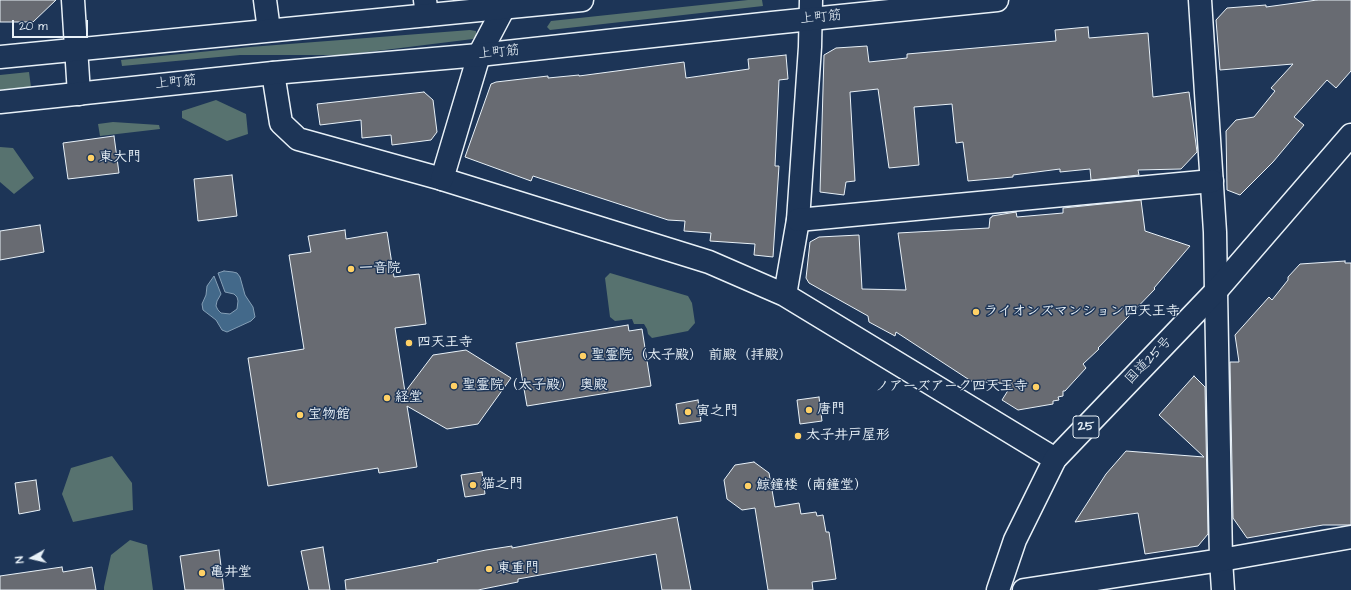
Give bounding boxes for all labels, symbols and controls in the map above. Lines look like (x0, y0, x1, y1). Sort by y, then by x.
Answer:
street label: 上町筋 (799, 7, 843, 29)
scale bar (14, 12, 90, 38)
text: 20 m (19, 18, 48, 35)
street label: 上町筋 (477, 42, 521, 64)
street label: 上町筋 (154, 72, 198, 94)
place label: 東大門 (99, 150, 141, 166)
marker: 東大門 (86, 153, 96, 163)
place label: 一音院 (359, 261, 401, 277)
marker: 一音院 (346, 264, 356, 274)
place label: ライオンズマンション四天王寺 (984, 304, 1180, 320)
marker: ライオンズマンション四天王寺 (971, 307, 981, 317)
street label: 国道25号 (1122, 334, 1176, 388)
place label: 四天王寺 (417, 335, 473, 351)
marker: 四天王寺 (404, 338, 414, 348)
place label: 聖霊院（太子殿） 前殿（拝殿） (591, 348, 793, 364)
marker: 聖霊院（太子殿） 前殿（拝殿） (578, 351, 588, 361)
place label: 聖霊院（太子殿） 奥殿 (462, 378, 608, 394)
place label: ノアーズアーク四天王寺 (875, 379, 1028, 395)
marker: 聖霊院（太子殿） 奥殿 (449, 381, 459, 391)
marker: ノアーズアーク四天王寺 (1031, 382, 1041, 392)
place label: 経堂 (395, 390, 423, 406)
marker: 経堂 (382, 393, 392, 403)
place label: 唐門 (817, 402, 845, 418)
place label: 寅之門 (696, 404, 738, 420)
marker: 唐門 (804, 405, 814, 415)
place label: 宝物館 (308, 407, 350, 423)
marker: 寅之門 (683, 407, 693, 417)
marker: 宝物館 (295, 410, 305, 420)
road number: 25 (1073, 416, 1099, 438)
place label: 太子井戸屋形 (806, 428, 890, 444)
marker: 太子井戸屋形 (793, 431, 803, 441)
place label: 猫之門 (481, 477, 523, 493)
place label: 鯨鐘楼（南鐘堂） (756, 478, 868, 494)
marker: 猫之門 (468, 480, 478, 490)
marker: 鯨鐘楼（南鐘堂） (743, 481, 753, 491)
north arrow (12, 538, 52, 578)
text: N (12, 555, 28, 564)
place label: 東重門 (497, 561, 539, 577)
marker: 東重門 (484, 564, 494, 574)
place label: 亀井堂 (210, 565, 252, 581)
marker: 亀井堂 (197, 568, 207, 578)

